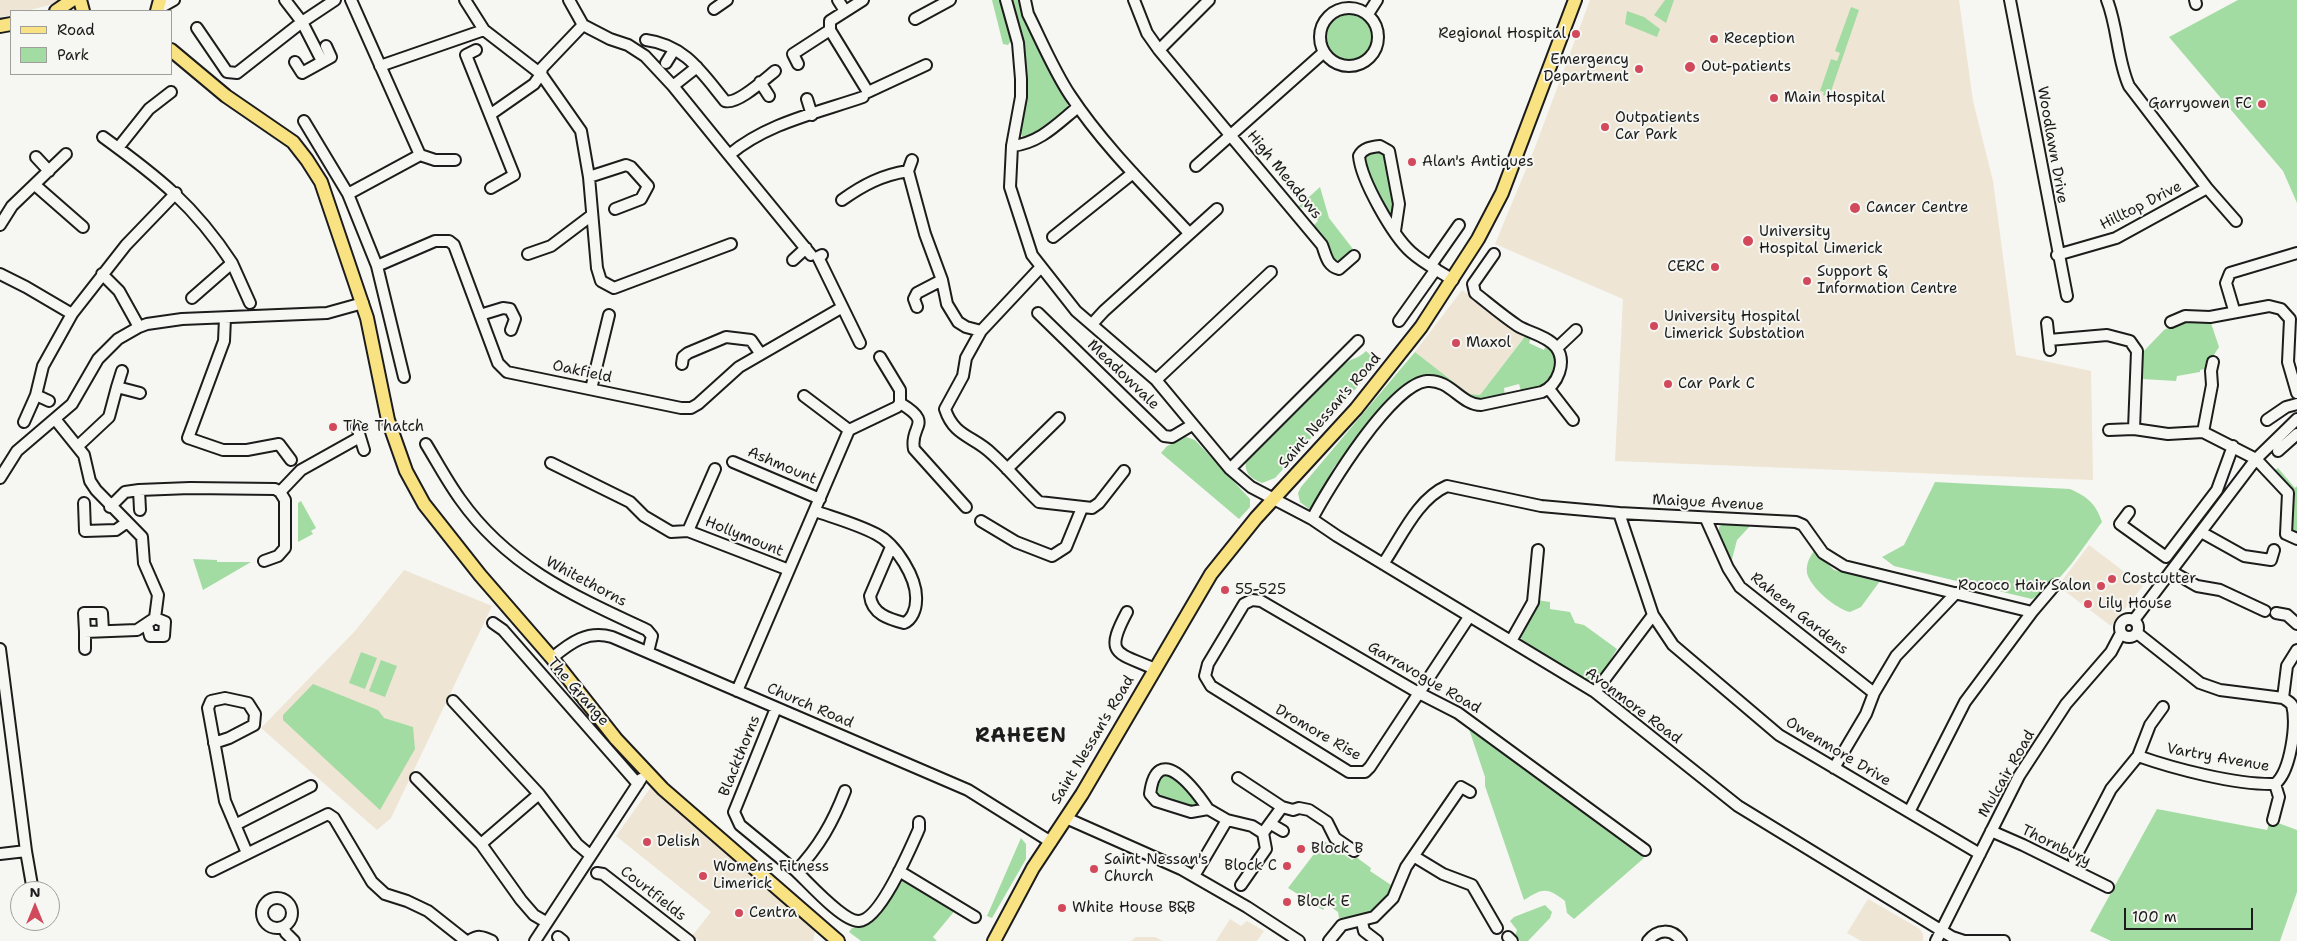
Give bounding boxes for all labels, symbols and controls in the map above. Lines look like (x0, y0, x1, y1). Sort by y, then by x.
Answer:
legend (10, 10, 172, 75)
text: Road (57, 20, 95, 40)
place label: Regional Hospital (1438, 25, 1566, 43)
marker: Regional Hospital (1570, 28, 1582, 40)
place label: Reception (1724, 30, 1795, 48)
marker: Reception (1708, 33, 1720, 45)
text: Park (57, 45, 89, 65)
place label: Emergency Department (1544, 51, 1629, 86)
place label: Out-patients (1701, 58, 1791, 76)
marker: Out-patients (1683, 60, 1697, 74)
marker: Emergency Department (1633, 63, 1645, 75)
street label: Woodlawn Drive (2033, 85, 2071, 205)
place label: Main Hospital (1784, 89, 1885, 107)
marker: Main Hospital (1768, 92, 1780, 104)
place label: Garryowen FC (2148, 95, 2252, 113)
marker: Garryowen FC (2256, 98, 2268, 110)
place label: Outpatients Car Park (1615, 109, 1700, 144)
marker: Outpatients Car Park (1599, 121, 1611, 133)
street label: High Meadows (1243, 127, 1325, 223)
place label: Alan's Antiques (1422, 153, 1534, 171)
marker: Alan's Antiques (1406, 156, 1418, 168)
street label: Hilltop Drive (2097, 178, 2185, 234)
place label: Cancer Centre (1866, 199, 1969, 217)
marker: Cancer Centre (1848, 201, 1862, 215)
place label: University Hospital Limerick (1759, 223, 1883, 258)
marker: University Hospital Limerick (1741, 234, 1755, 248)
place label: CERC (1667, 258, 1705, 276)
marker: CERC (1709, 261, 1721, 273)
place label: Support & Information Centre (1817, 263, 1958, 298)
marker: Support & Information Centre (1801, 275, 1813, 287)
place label: University Hospital Limerick Substation (1664, 308, 1805, 343)
marker: University Hospital Limerick Substation (1648, 320, 1660, 332)
place label: Maxol (1466, 334, 1511, 352)
street label: Meadowvale (1083, 336, 1163, 414)
marker: Maxol (1450, 337, 1462, 349)
street label: Saint Nessan's Road (1275, 350, 1385, 472)
street label: Oakfield (551, 357, 613, 387)
place label: Car Park C (1678, 375, 1755, 393)
marker: Car Park C (1662, 378, 1674, 390)
place label: The Thatch (343, 418, 424, 436)
marker: The Thatch (327, 421, 339, 433)
street label: Ashmount (745, 443, 819, 489)
street label: Maigue Avenue (1652, 491, 1764, 515)
street label: Hollymount (702, 513, 786, 561)
street label: Whitethorns (542, 553, 630, 611)
street label: Raheen Gardens (1746, 569, 1852, 659)
place label: Costcutter (2122, 570, 2196, 588)
marker: Costcutter (2106, 573, 2118, 585)
place label: Rococo Hair Salon (1958, 577, 2091, 595)
marker: Rococo Hair Salon (2095, 580, 2107, 592)
place label: 55-525 (1235, 581, 1286, 599)
marker: 55-525 (1219, 584, 1231, 596)
place label: Lily House (2098, 595, 2172, 613)
marker: Lily House (2082, 598, 2094, 610)
street label: Garravogue Road (1364, 638, 1484, 718)
street label: The Grange (543, 654, 613, 730)
street label: Avonmore Road (1581, 664, 1685, 748)
street label: Saint Nessan's Road (1047, 672, 1139, 808)
street label: Church Road (764, 680, 856, 732)
street label: Dromore Rise (1272, 701, 1364, 765)
street label: Blackthorns (716, 713, 764, 799)
street label: Owenmore Drive (1782, 713, 1894, 791)
district label: RAHEEN (974, 725, 1068, 749)
street label: Mulcair Road (1975, 727, 2039, 821)
street label: Vartry Avenue (2165, 740, 2271, 776)
street label: Thornbury (2018, 821, 2094, 871)
place label: Delish (657, 833, 700, 851)
marker: Delish (641, 836, 653, 848)
place label: Block B (1311, 840, 1363, 858)
marker: Block B (1295, 843, 1307, 855)
place label: Saint Nessan's Church (1104, 851, 1208, 886)
place label: Block C (1224, 857, 1277, 875)
place label: Womens Fitness Limerick (713, 858, 829, 893)
marker: Block C (1281, 860, 1293, 872)
street label: Courtfields (616, 863, 690, 925)
marker: Saint Nessan's Church (1088, 863, 1100, 875)
marker: Womens Fitness Limerick (697, 870, 709, 882)
north arrow (10, 881, 60, 931)
text: N (29, 883, 41, 901)
place label: Block E (1297, 893, 1350, 911)
marker: Block E (1281, 896, 1293, 908)
scale bar (2127, 898, 2256, 930)
place label: White House B&B (1072, 899, 1195, 917)
marker: White House B&B (1056, 902, 1068, 914)
place label: Centra (749, 904, 797, 922)
marker: Centra (733, 907, 745, 919)
text: 100 m (2132, 907, 2177, 927)

